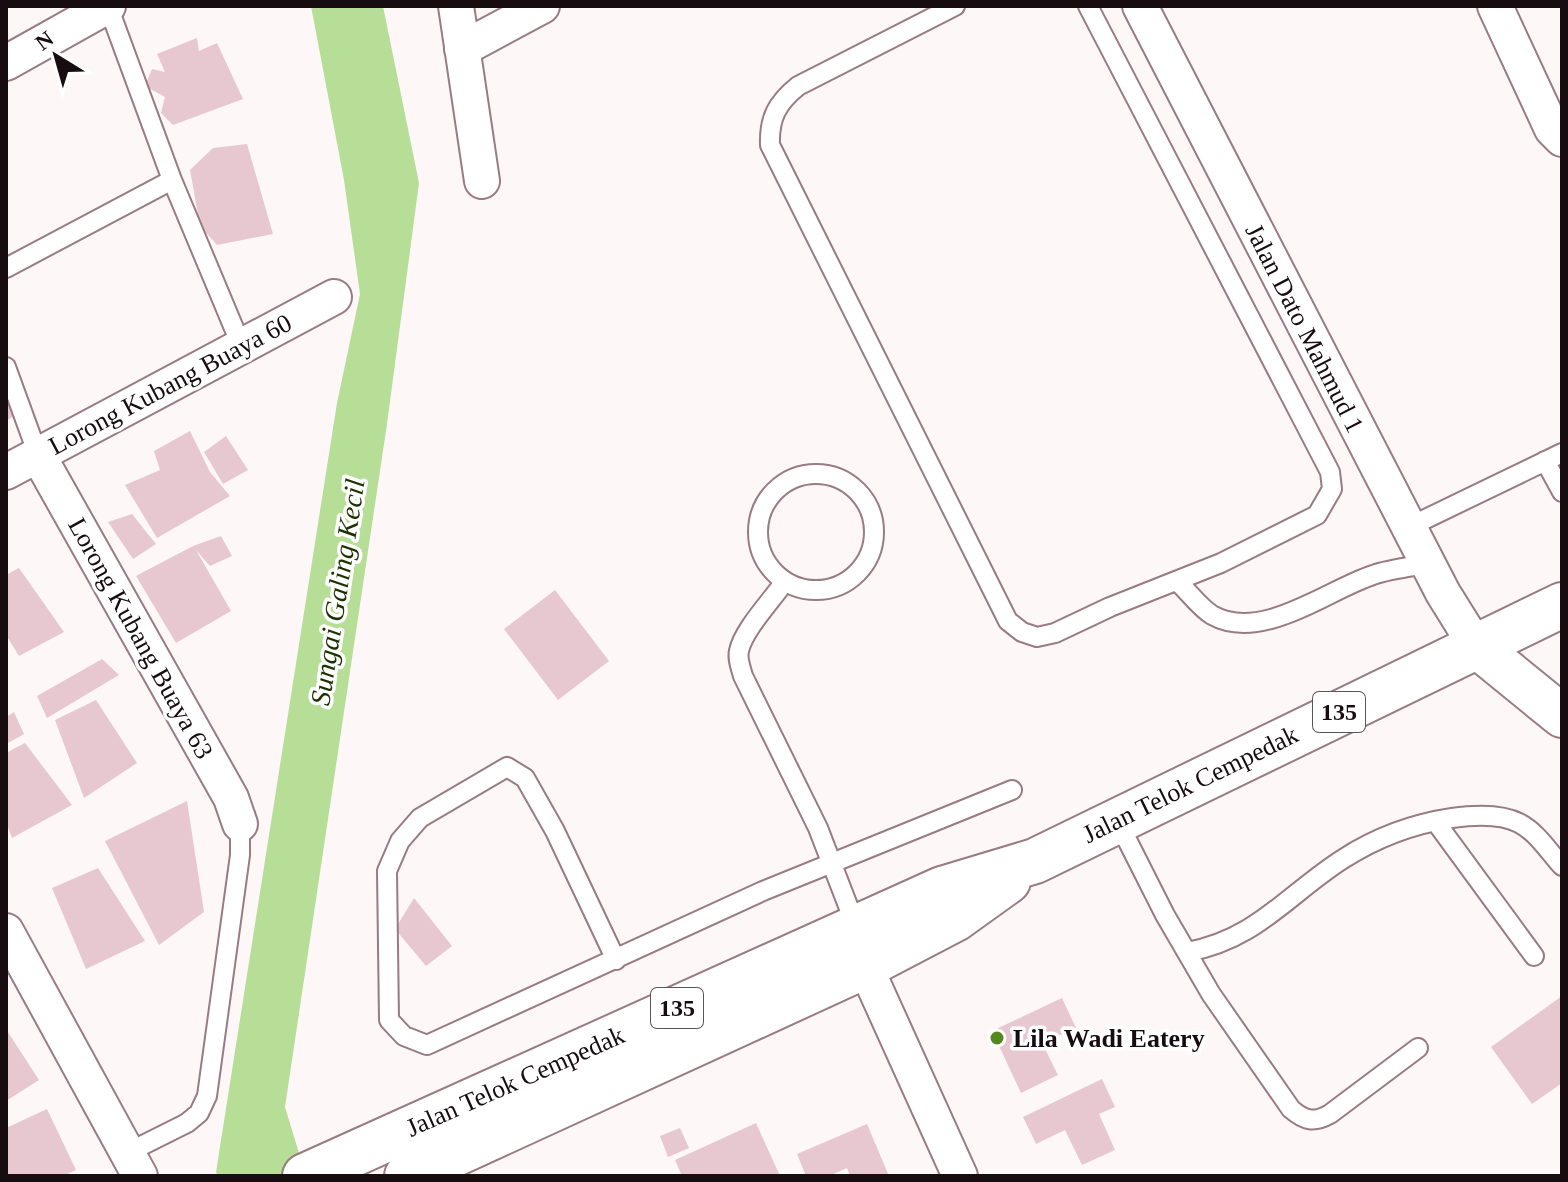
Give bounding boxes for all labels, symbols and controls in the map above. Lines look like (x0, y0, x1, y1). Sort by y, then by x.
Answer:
north arrow (16, 16, 96, 96)
text: N (30, 26, 58, 55)
street label: Jalan Dato Mahmud 1 (1239, 219, 1370, 437)
street label: Lorong Kubang Buaya 60 (44, 308, 297, 461)
water label: Sungai Galing Kecil (304, 477, 371, 707)
street label: Lorong Kubang Buaya 63 (62, 513, 219, 764)
road number: 135 (1313, 692, 1365, 732)
street label: Jalan Telok Cempedak (1078, 720, 1303, 849)
road number: 135 (651, 988, 703, 1028)
street label: Jalan Telok Cempedak (402, 1020, 629, 1143)
place label: Lila Wadi Eatery (1013, 1024, 1205, 1053)
marker: Lila Wadi Eatery (988, 1029, 1006, 1047)

